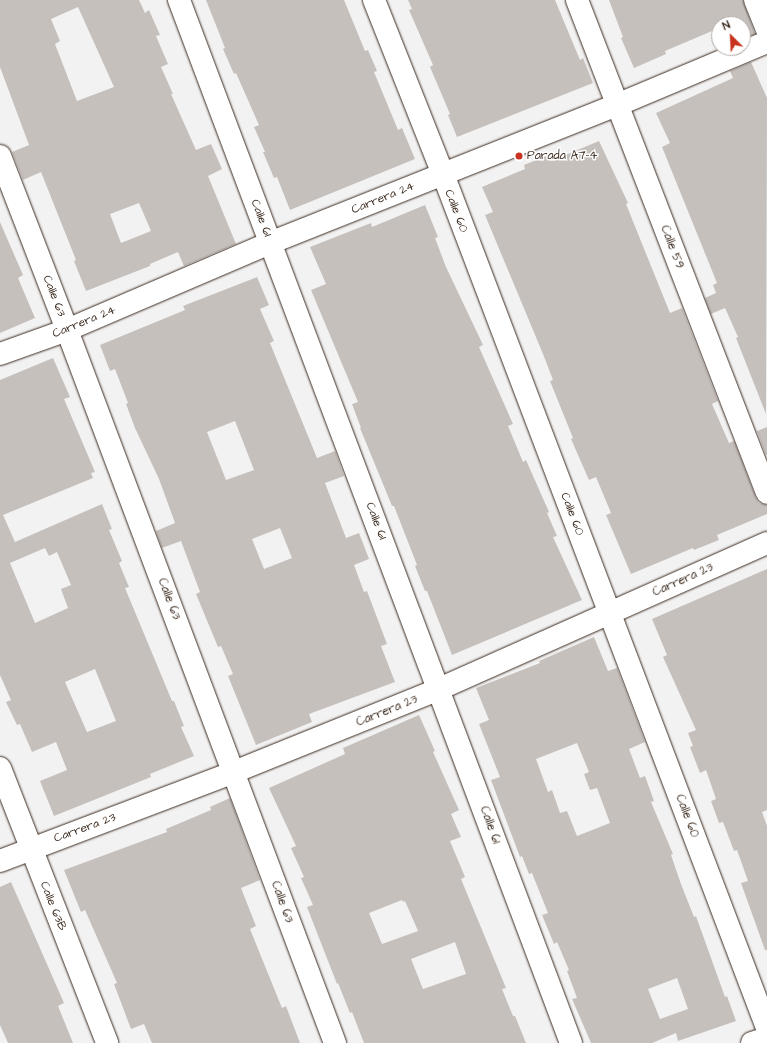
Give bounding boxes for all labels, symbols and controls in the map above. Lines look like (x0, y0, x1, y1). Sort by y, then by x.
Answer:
north arrow (711, 16, 751, 56)
text: N (720, 17, 733, 34)
place label: Parada A7-4 (527, 149, 598, 163)
marker: Parada A7-4 (514, 151, 524, 161)
street label: Carrera 24 (349, 179, 417, 217)
street label: Calle 60 (441, 188, 471, 234)
street label: Calle 61 (247, 197, 275, 239)
street label: Calle 59 (657, 223, 687, 271)
street label: Calle 63 (40, 273, 68, 319)
street label: Carrera 24 (50, 303, 118, 341)
street label: Calle 60 (557, 491, 587, 537)
street label: Calle 61 (362, 500, 390, 542)
street label: Carrera 23 (650, 560, 716, 600)
street label: Calle 63 (155, 576, 183, 622)
street label: Carrera 23 (354, 692, 420, 730)
street label: Calle 60 (672, 793, 702, 839)
street label: Calle 61 (477, 804, 503, 846)
street label: Carrera 23 (52, 810, 118, 846)
street label: Calle 63B (37, 879, 69, 933)
street label: Calle 63 (268, 879, 296, 925)

